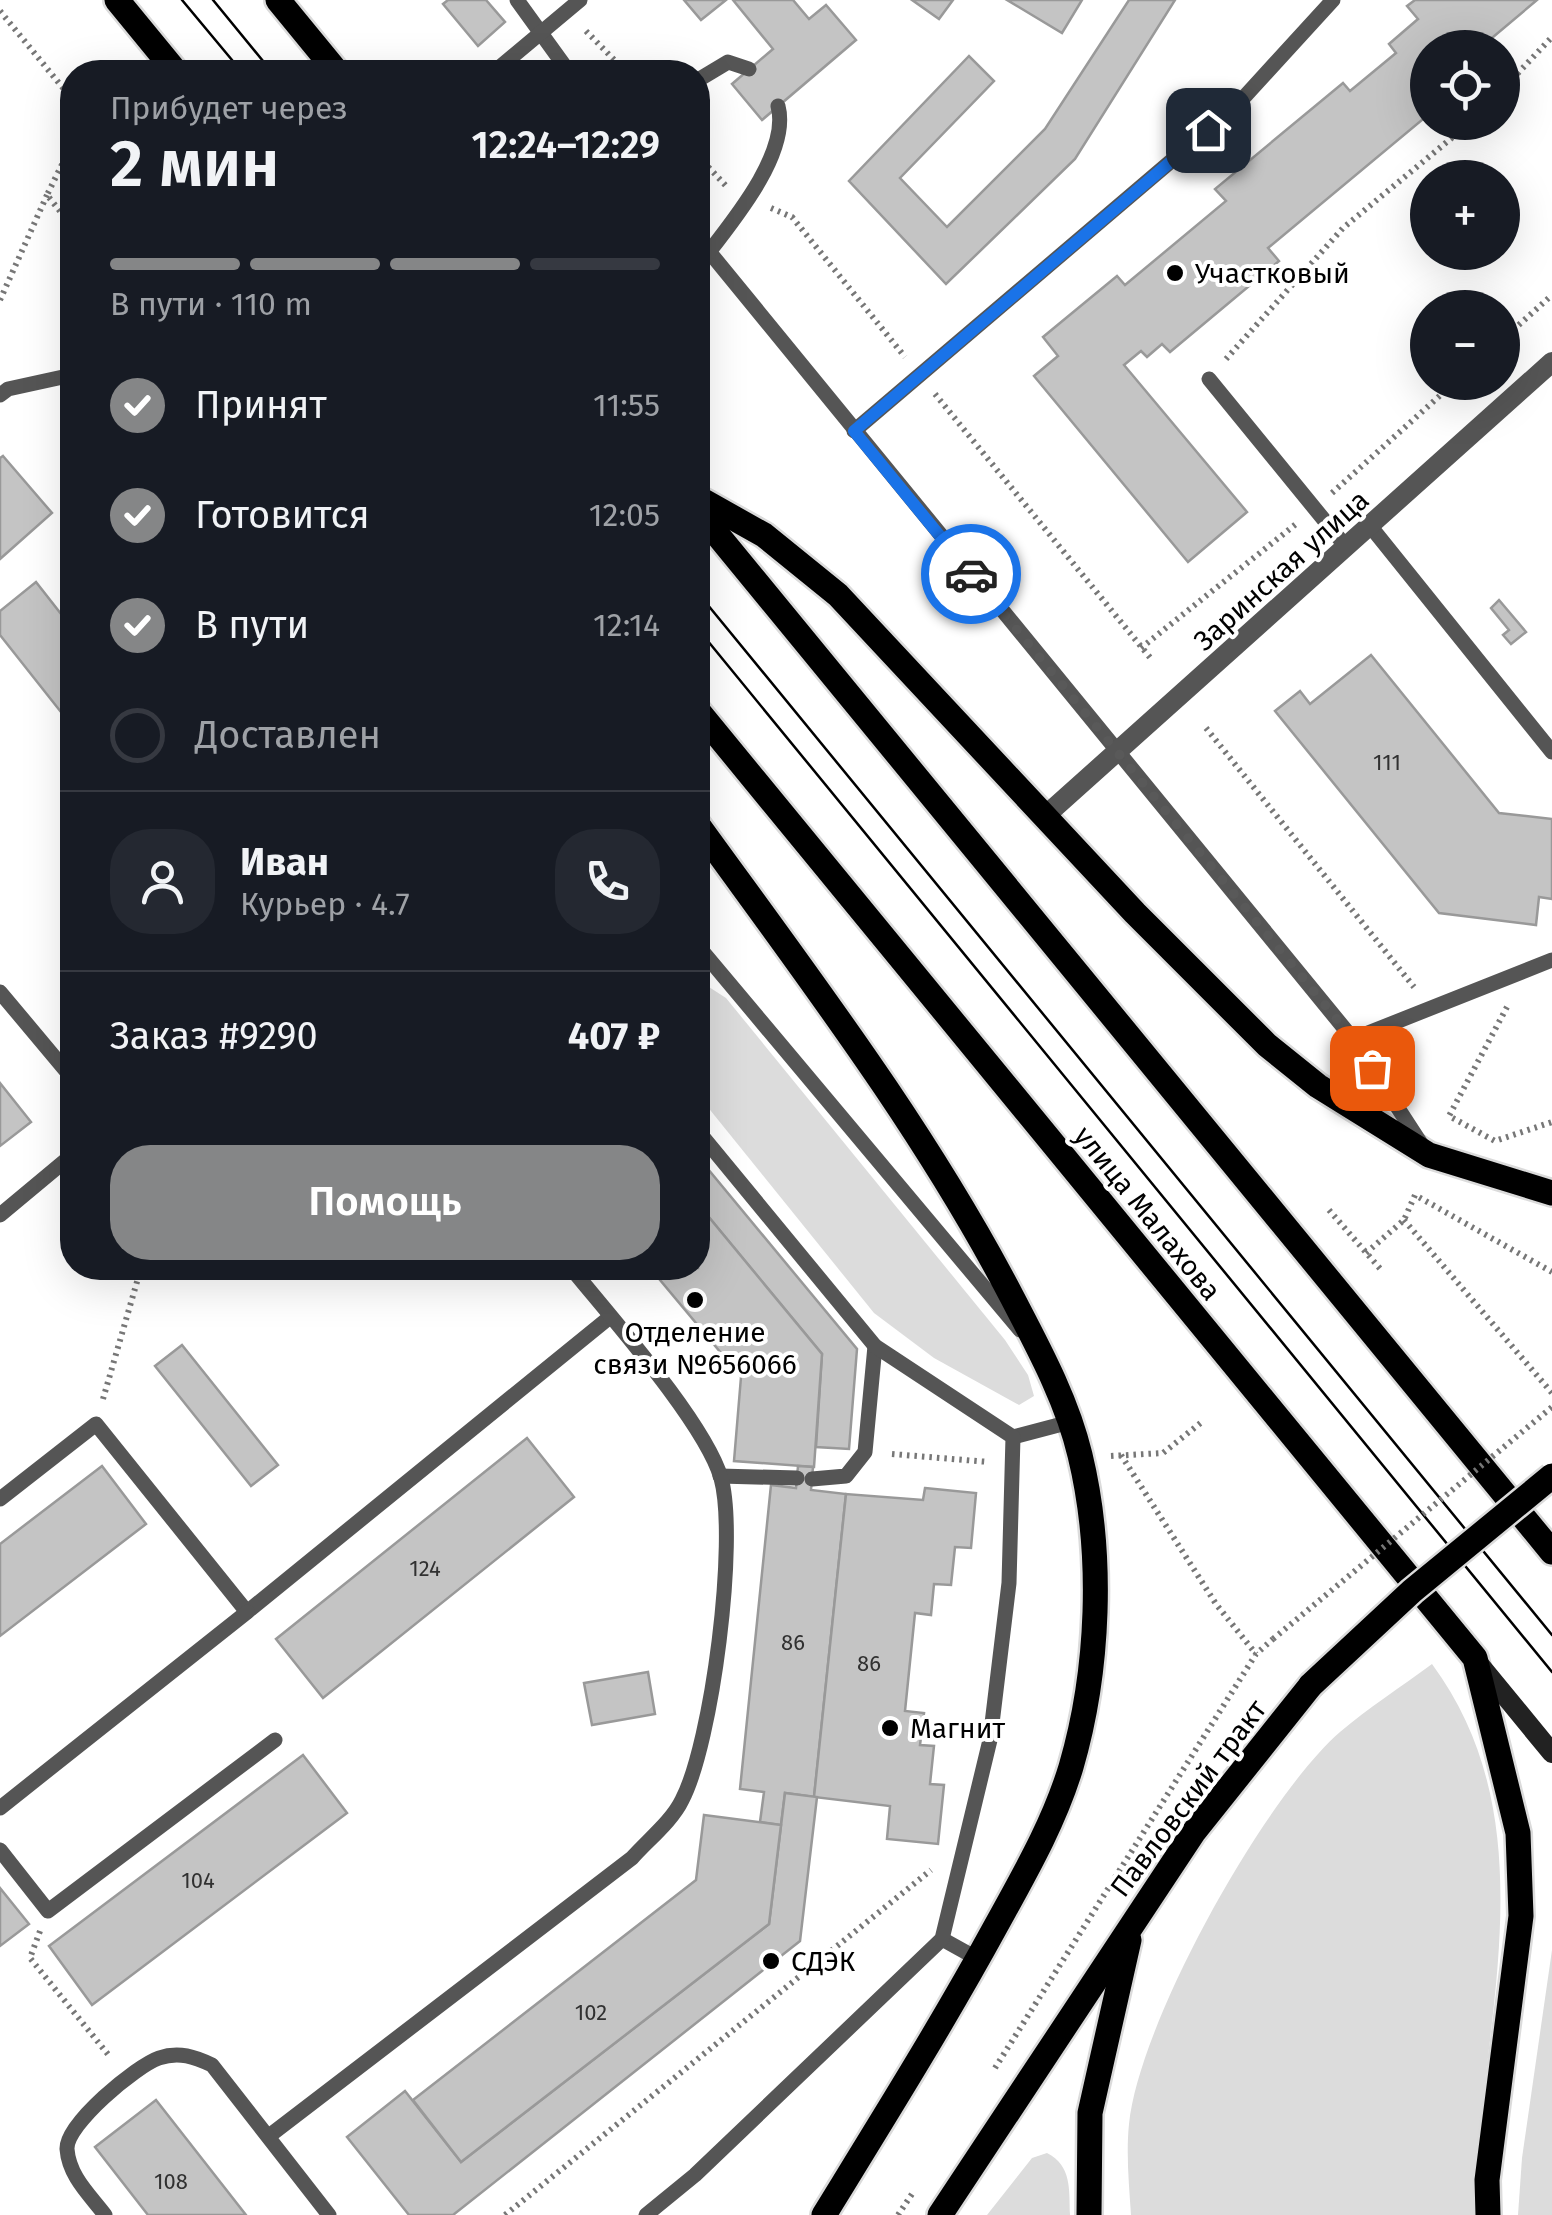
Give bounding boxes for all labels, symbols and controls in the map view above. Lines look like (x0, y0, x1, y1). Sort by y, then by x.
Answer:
map controls (1410, 30, 1520, 400)
button: locate (1410, 30, 1520, 140)
pin (1166, 88, 1251, 173)
text: Прибудет через (110, 89, 348, 127)
icon: home (1181, 103, 1236, 158)
text: 12:24–12:29 (471, 122, 660, 168)
text: 2 мин (110, 125, 280, 203)
button: + (1410, 160, 1520, 270)
place label: Участковый (1195, 257, 1350, 290)
marker: Участковый (1164, 262, 1186, 284)
text: В пути · 110 m (110, 285, 312, 323)
button: − (1410, 290, 1520, 400)
icon: check (110, 378, 165, 433)
text: Принят (195, 382, 327, 428)
text: 11:55 (593, 386, 660, 424)
street label: Заринская улица (1187, 483, 1375, 657)
icon: check (110, 488, 165, 543)
text: Готовится (195, 492, 370, 538)
text: 12:05 (589, 496, 660, 534)
courier (921, 524, 1021, 624)
icon: car (944, 547, 999, 602)
icon: check (110, 598, 165, 653)
text: В пути (195, 602, 309, 648)
text: 12:14 (593, 606, 660, 644)
text: Доставлен (195, 712, 381, 758)
house number: 111 (1373, 749, 1401, 776)
button: person (110, 829, 215, 934)
button: phone (555, 829, 660, 934)
text: Иван (240, 839, 329, 885)
text: Курьер · 4.7 (240, 885, 410, 923)
text: Заказ #9290 (110, 1013, 318, 1059)
text: 407 ₽ (568, 1013, 660, 1059)
pin (1330, 1026, 1415, 1111)
icon: bag (1345, 1041, 1400, 1096)
street label: улица Малахова (1067, 1120, 1228, 1307)
button: Помощь (110, 1145, 660, 1260)
marker: Отделение связи №656066 (684, 1289, 706, 1311)
place label: Отделение связи №656066 (593, 1316, 797, 1381)
house number: 124 (409, 1555, 441, 1582)
house number: 86 (781, 1629, 805, 1656)
house number: 86 (857, 1650, 881, 1677)
street label: Павловский тракт (1104, 1693, 1273, 1903)
place label: Магнит (910, 1712, 1005, 1745)
marker: Магнит (879, 1717, 901, 1739)
house number: 104 (181, 1867, 215, 1894)
place label: СДЭК (791, 1945, 856, 1978)
marker: СДЭК (760, 1950, 782, 1972)
house number: 102 (575, 1999, 607, 2026)
house number: 108 (154, 2168, 188, 2195)

